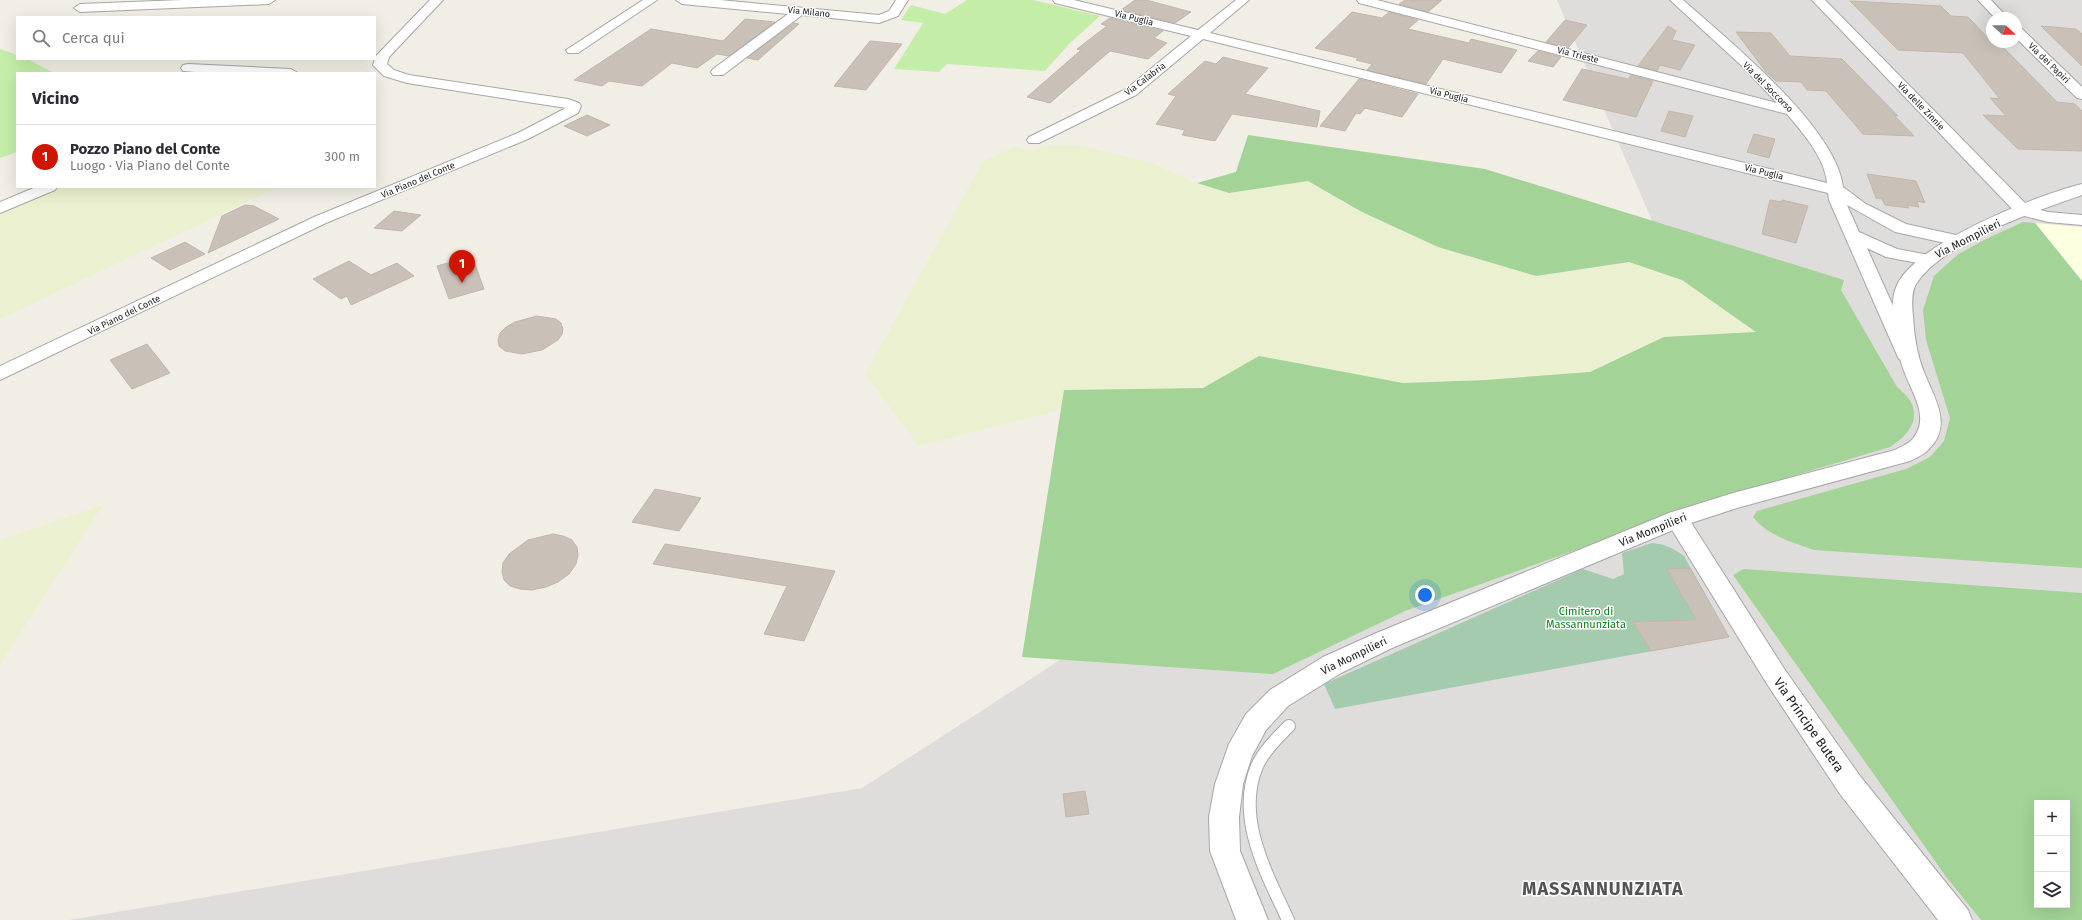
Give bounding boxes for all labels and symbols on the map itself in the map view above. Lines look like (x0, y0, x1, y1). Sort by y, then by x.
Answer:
street label: Via Milano (787, 5, 831, 19)
street label: Via Puglia (1113, 8, 1155, 28)
north arrow (1986, 12, 2022, 48)
street label: Via dei Papiri (2026, 41, 2072, 85)
street label: Via Trieste (1556, 45, 1600, 65)
street label: Via Calabria (1123, 60, 1167, 98)
street label: Via del Soccorso (1741, 60, 1795, 114)
street label: Via delle Zinnie (1896, 80, 1946, 132)
street label: Via Puglia (1428, 85, 1470, 105)
street label: Via Piano del Conte (380, 160, 456, 200)
street label: Via Puglia (1743, 162, 1785, 182)
street label: Via Mompilieri (1933, 217, 2003, 261)
pin: 1 (449, 250, 475, 283)
street label: Via Piano del Conte (86, 293, 162, 337)
street label: Via Mompilieri (1617, 511, 1689, 549)
your location (1415, 585, 1435, 605)
park label: Cimitero di Massannunziata (1546, 605, 1626, 631)
street label: Via Mompilieri (1319, 634, 1389, 678)
street label: Via Principe Butera (1771, 675, 1847, 775)
district label: MASSANNUNZIATA (1522, 878, 1684, 900)

